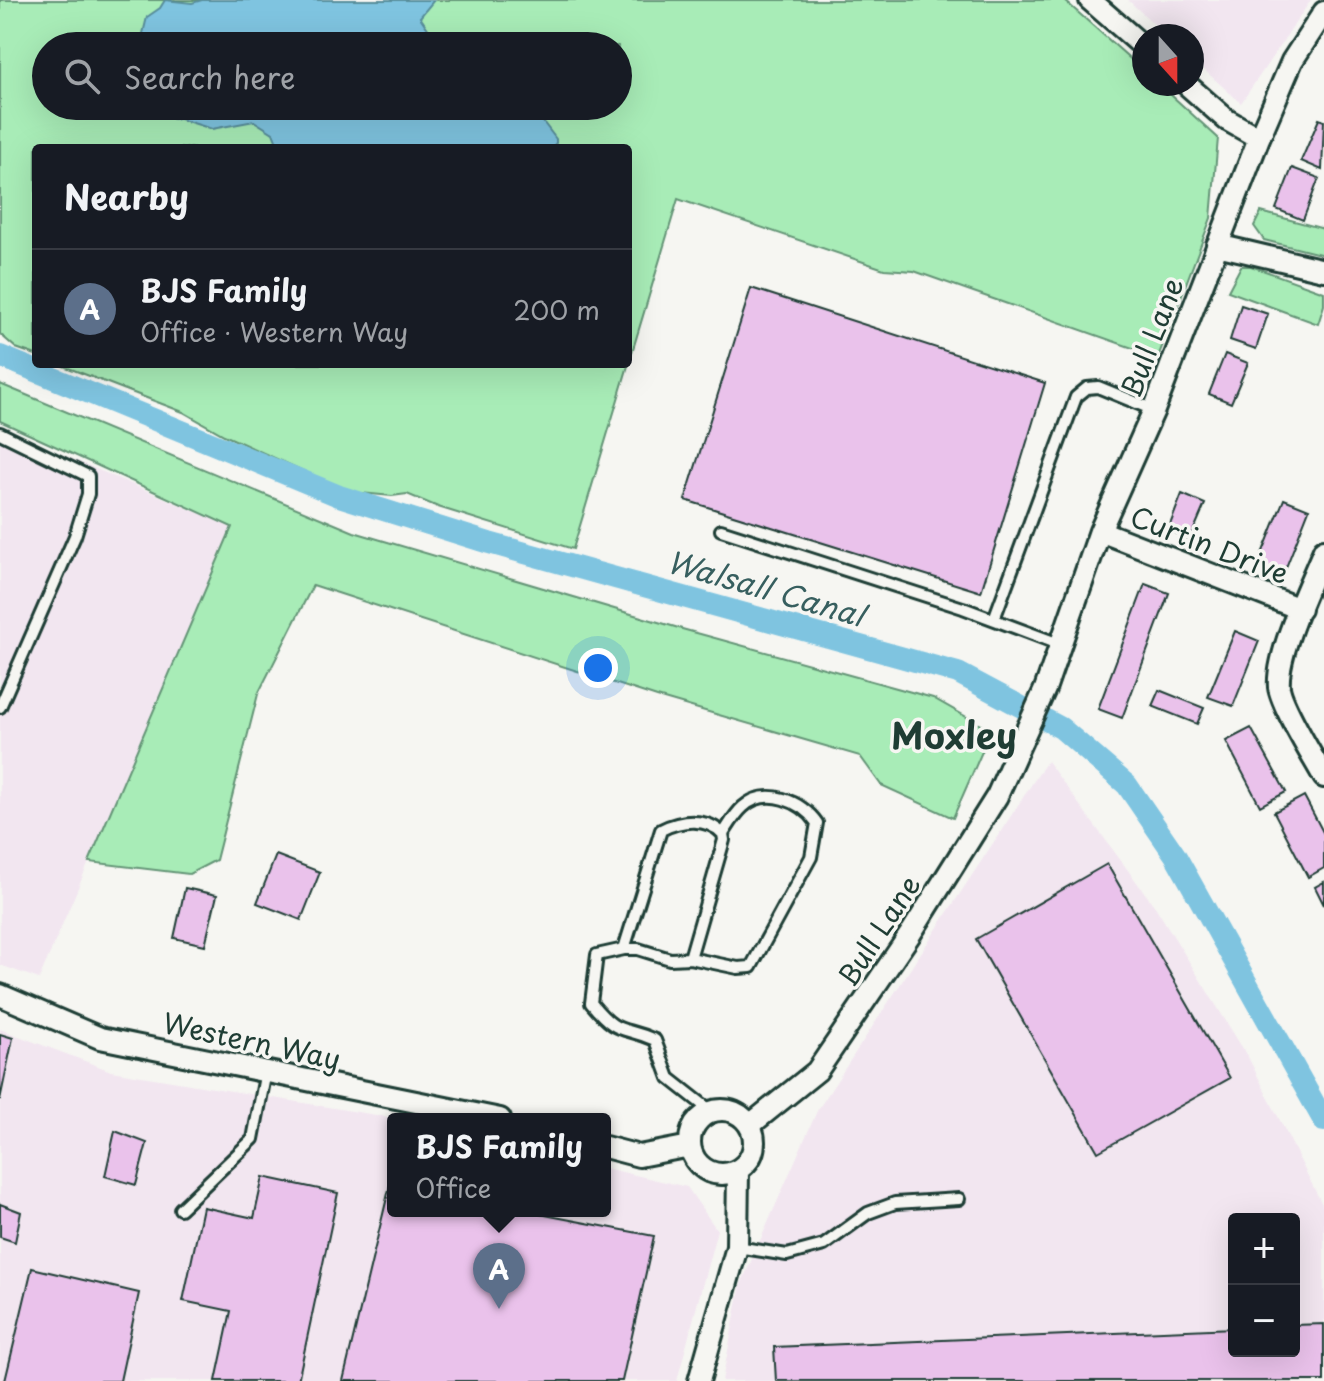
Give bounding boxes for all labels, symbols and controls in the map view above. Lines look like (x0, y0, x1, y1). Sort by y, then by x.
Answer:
north arrow (1132, 24, 1204, 96)
search box (32, 32, 632, 120)
icon: search (60, 54, 104, 98)
text: Search here (124, 54, 296, 99)
text: Nearby (64, 170, 189, 222)
text: BJS Family (140, 267, 307, 312)
street label: Bull Lane (1108, 271, 1194, 403)
text: A (80, 290, 100, 329)
text: 200 m (513, 290, 600, 329)
text: Office · Western Way (140, 312, 408, 351)
street label: Curtin Drive (1124, 494, 1296, 594)
water label: Walsall Canal (662, 537, 874, 638)
your location (578, 648, 618, 688)
district label: Moxley (891, 707, 1017, 761)
street label: Bull Lane (826, 866, 930, 994)
street label: Western Way (159, 1000, 345, 1080)
popup (387, 1113, 611, 1217)
text: BJS Family (415, 1123, 583, 1168)
text: Office (415, 1168, 491, 1207)
map controls (1228, 1213, 1300, 1357)
button: + (1228, 1213, 1300, 1285)
pin: A (473, 1243, 525, 1309)
button: − (1228, 1285, 1300, 1357)

